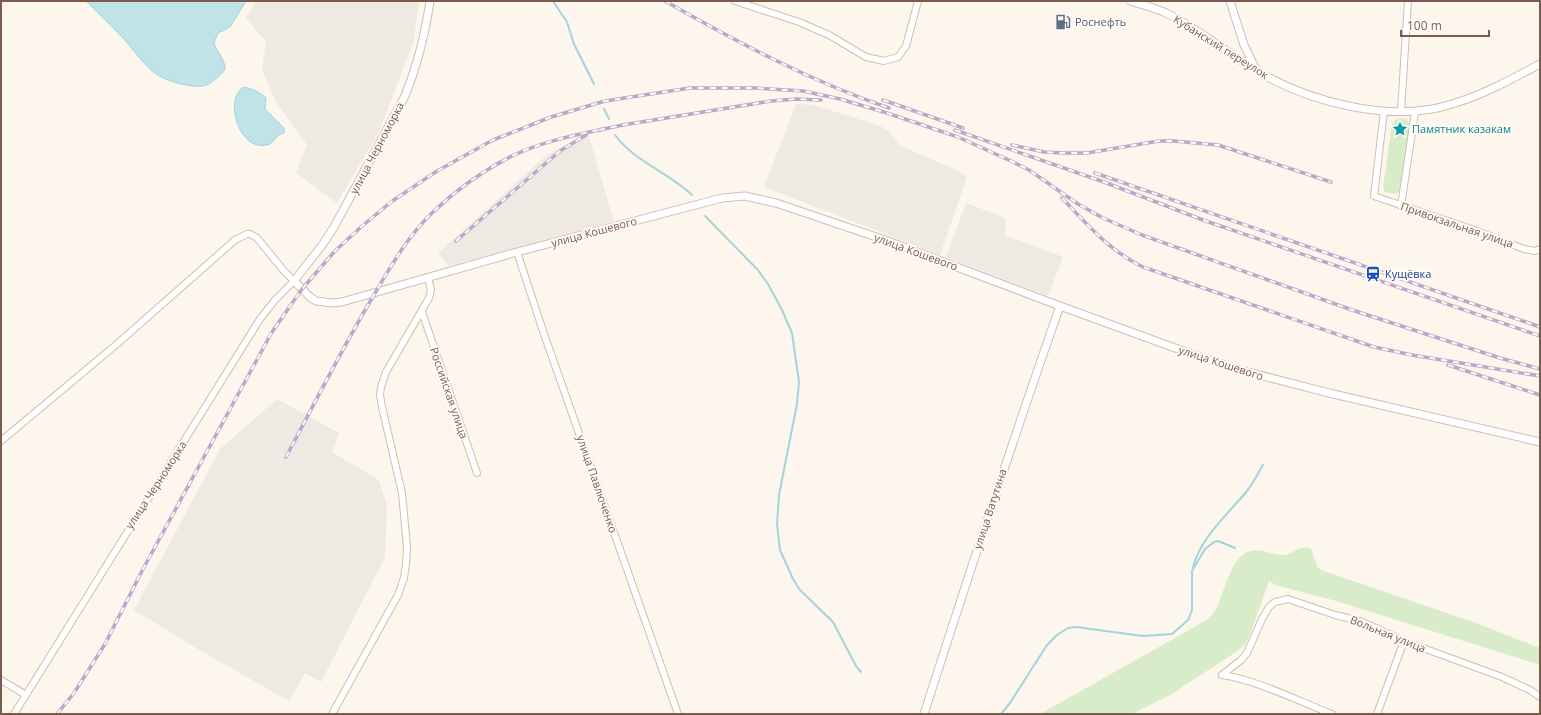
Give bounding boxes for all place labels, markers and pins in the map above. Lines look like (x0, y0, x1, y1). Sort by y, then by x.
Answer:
fuel station icon: Роснефть (1054, 13, 1072, 31)
place label: Роснефть (1075, 14, 1126, 29)
place icon: Памятник казакам (1391, 120, 1409, 138)
place label: Памятник казакам (1412, 121, 1511, 136)
station icon: Кущёвка (1364, 265, 1382, 283)
place label: Кущёвка (1385, 266, 1431, 281)

